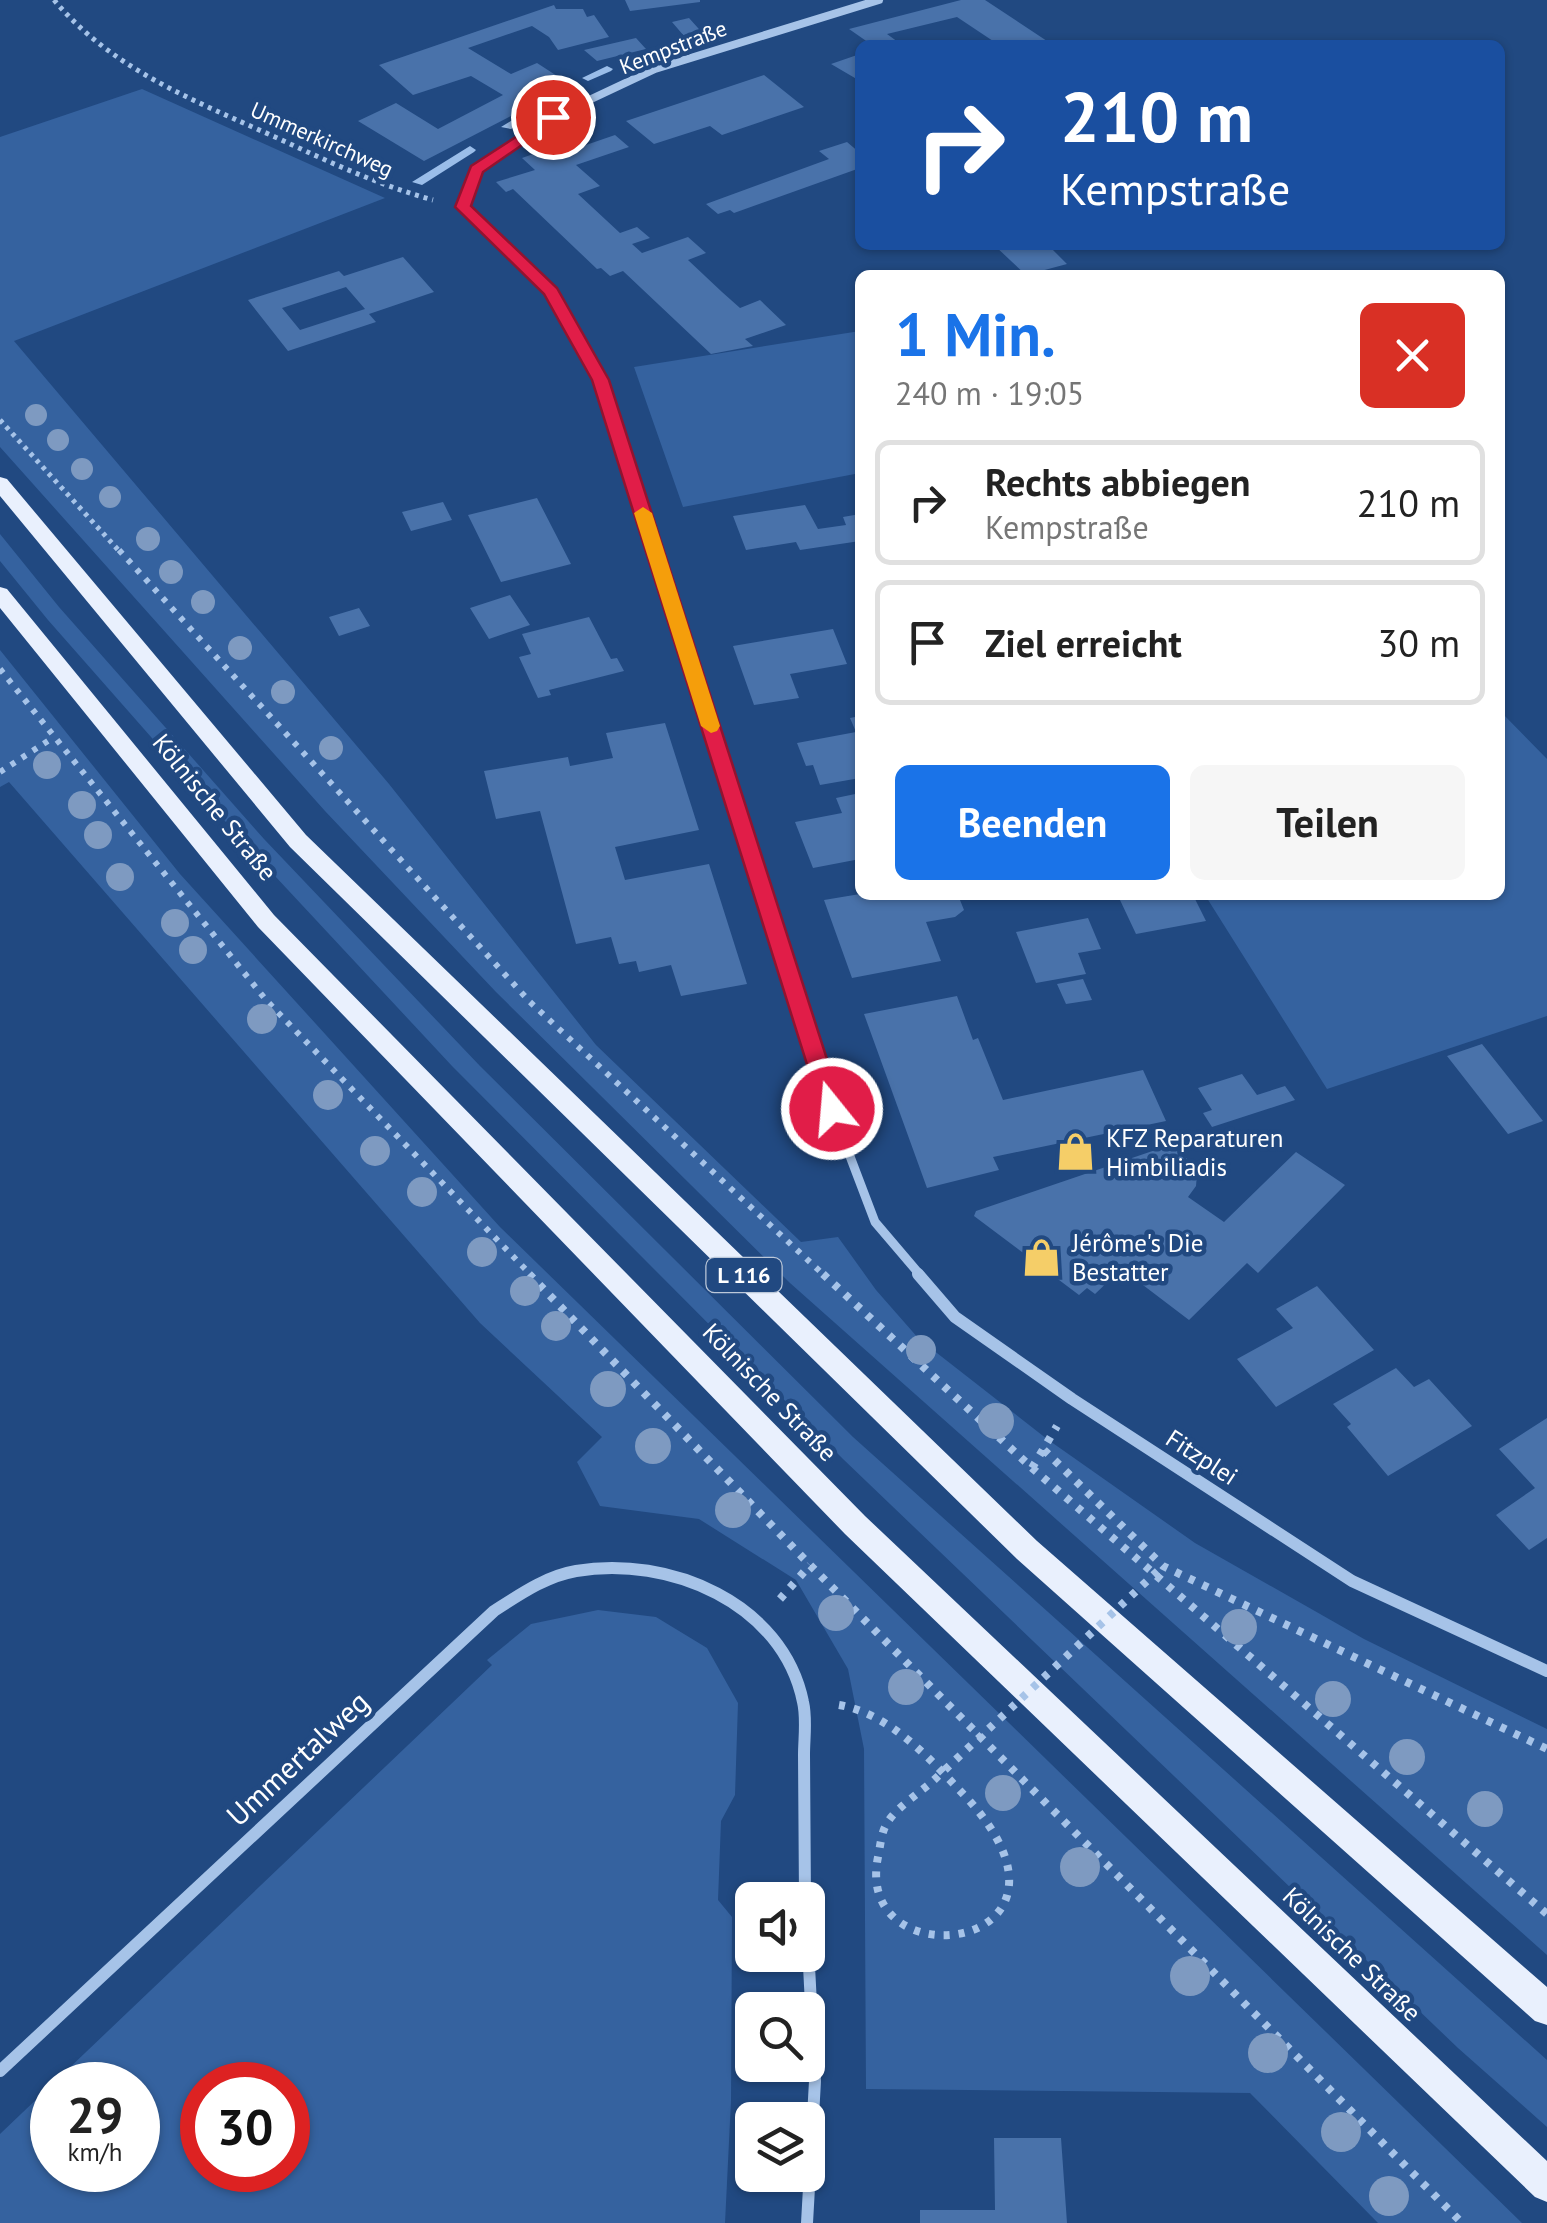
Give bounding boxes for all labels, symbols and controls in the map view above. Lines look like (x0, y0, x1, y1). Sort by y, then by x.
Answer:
street label: Kempstraße (615, 14, 731, 80)
text: 210 m (1060, 71, 1253, 161)
pin (511, 75, 596, 160)
icon: right (895, 80, 1025, 210)
icon: arrive (526, 90, 581, 145)
street label: Ummerkirchweg (246, 95, 398, 183)
text: Kempstraße (1060, 159, 1290, 217)
text: 1 Min. (895, 295, 1056, 373)
button: close (1360, 303, 1465, 408)
text: 240 m · 19:05 (895, 372, 1084, 414)
text: Rechts abbiegen (985, 457, 1251, 506)
icon: right (900, 475, 955, 530)
text: 210 m (1357, 478, 1460, 527)
text: Kempstraße (985, 506, 1149, 548)
icon: arrive (900, 615, 955, 670)
text: Ziel erreicht (985, 618, 1182, 667)
text: 30 m (1378, 618, 1460, 667)
street label: Kölnische Straße (146, 727, 284, 887)
button: Beenden (895, 765, 1170, 880)
button: Teilen (1190, 765, 1465, 880)
position arrow (780, 1057, 884, 1161)
place label: KFZ Reparaturen Himbiliadis (1106, 1122, 1283, 1183)
shop icon: KFZ Reparaturen Himbiliadis (1055, 1131, 1097, 1173)
place label: Jérôme's Die Bestatter (1071, 1227, 1203, 1288)
shop icon: Jérôme's Die Bestatter (1021, 1236, 1063, 1278)
road number: L 116 (706, 1258, 782, 1292)
street label: Kölnische Straße (696, 1316, 844, 1468)
street label: Fitzplei (1160, 1422, 1244, 1492)
street label: Ummertalweg (217, 1682, 377, 1834)
street label: Kölnische Straße (1276, 1880, 1428, 2028)
map controls (735, 1882, 825, 2192)
button: sound (735, 1882, 825, 1972)
button: search (735, 1992, 825, 2082)
speed limit sign: 30 (180, 2062, 310, 2192)
text: 29 (67, 2082, 123, 2147)
button: layers (735, 2102, 825, 2192)
text: km/h (68, 2136, 122, 2168)

